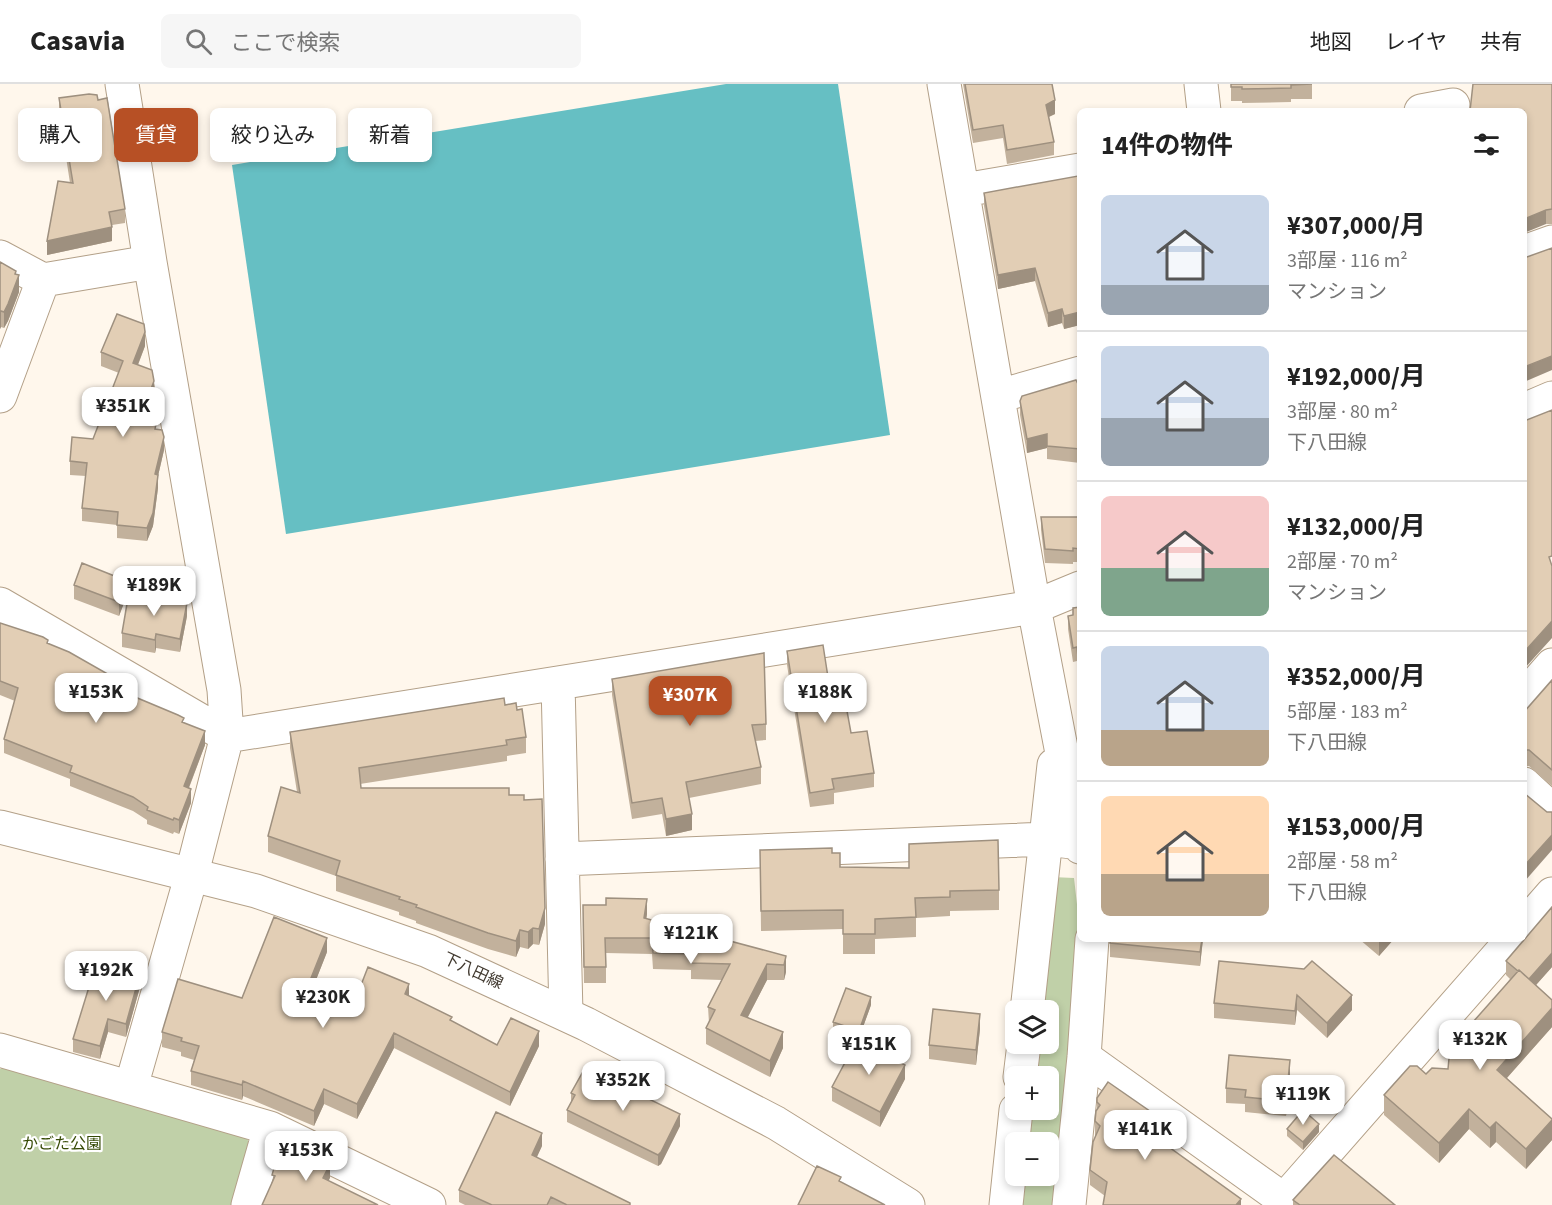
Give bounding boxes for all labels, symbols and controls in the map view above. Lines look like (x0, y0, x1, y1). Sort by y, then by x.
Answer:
search box (161, 14, 581, 68)
text: Casavia (30, 21, 125, 61)
icon: search (182, 25, 215, 58)
text: ここで検索 (230, 27, 340, 59)
text: 地図 (1310, 27, 1352, 57)
text: レイヤ (1385, 27, 1447, 57)
text: 共有 (1480, 27, 1522, 57)
chip: 購入 (18, 108, 102, 162)
chip: 賃貸 (114, 108, 198, 162)
chip: 絞り込み (210, 108, 336, 162)
chip: 新着 (348, 108, 432, 162)
text: 14件の物件 (1101, 127, 1232, 164)
icon: filters (1470, 128, 1503, 161)
text: ¥307,000/月 (1287, 207, 1426, 244)
icon: home (1149, 219, 1221, 291)
text: 3部屋 · 116 m² (1287, 247, 1408, 275)
text: マンション (1287, 278, 1387, 306)
text: ¥192,000/月 (1287, 358, 1426, 395)
icon: home (1149, 370, 1221, 442)
pin: ¥351K (81, 387, 165, 438)
text: ¥351K (96, 392, 150, 420)
text: 3部屋 · 80 m² (1287, 398, 1398, 426)
text: 下八田線 (1287, 429, 1367, 457)
text: ¥132,000/月 (1287, 508, 1426, 545)
icon: home (1149, 520, 1221, 592)
text: 2部屋 · 70 m² (1287, 548, 1398, 576)
pin: ¥189K (112, 566, 196, 617)
text: ¥189K (127, 571, 181, 599)
text: マンション (1287, 579, 1387, 607)
text: ¥352,000/月 (1287, 658, 1426, 695)
icon: home (1149, 670, 1221, 742)
pin: ¥153K (54, 673, 138, 724)
pin: ¥188K (783, 673, 867, 724)
pin: ¥307K (648, 676, 732, 727)
text: ¥153K (69, 678, 123, 706)
text: ¥188K (798, 678, 852, 706)
text: ¥307K (663, 681, 717, 709)
text: 5部屋 · 183 m² (1287, 698, 1408, 726)
text: 下八田線 (1287, 729, 1367, 757)
text: ¥153,000/月 (1287, 808, 1426, 845)
icon: home (1149, 820, 1221, 892)
text: 2部屋 · 58 m² (1287, 848, 1398, 876)
text: 下八田線 (1287, 879, 1367, 907)
pin: ¥121K (649, 914, 733, 965)
text: ¥121K (664, 919, 718, 947)
street label: 下八田線 (439, 948, 507, 994)
pin: ¥192K (64, 951, 148, 1002)
text: ¥192K (79, 956, 133, 984)
pin: ¥230K (281, 978, 365, 1029)
text: ¥230K (296, 983, 350, 1011)
map controls (1005, 1000, 1059, 1186)
button: layers (1005, 1000, 1059, 1054)
pin: ¥132K (1438, 1020, 1522, 1071)
pin: ¥151K (827, 1025, 911, 1076)
text: ¥132K (1453, 1025, 1507, 1053)
text: ¥151K (842, 1030, 896, 1058)
pin: ¥352K (581, 1061, 665, 1112)
text: ¥352K (596, 1066, 650, 1094)
button: + (1005, 1066, 1059, 1120)
pin: ¥119K (1261, 1075, 1345, 1126)
text: ¥119K (1276, 1080, 1330, 1108)
pin: ¥141K (1103, 1110, 1187, 1161)
text: ¥141K (1118, 1115, 1172, 1143)
pin: ¥153K (264, 1131, 348, 1182)
button: − (1005, 1132, 1059, 1186)
park label: かごた公園 (22, 1133, 102, 1155)
text: ¥153K (279, 1136, 333, 1164)

